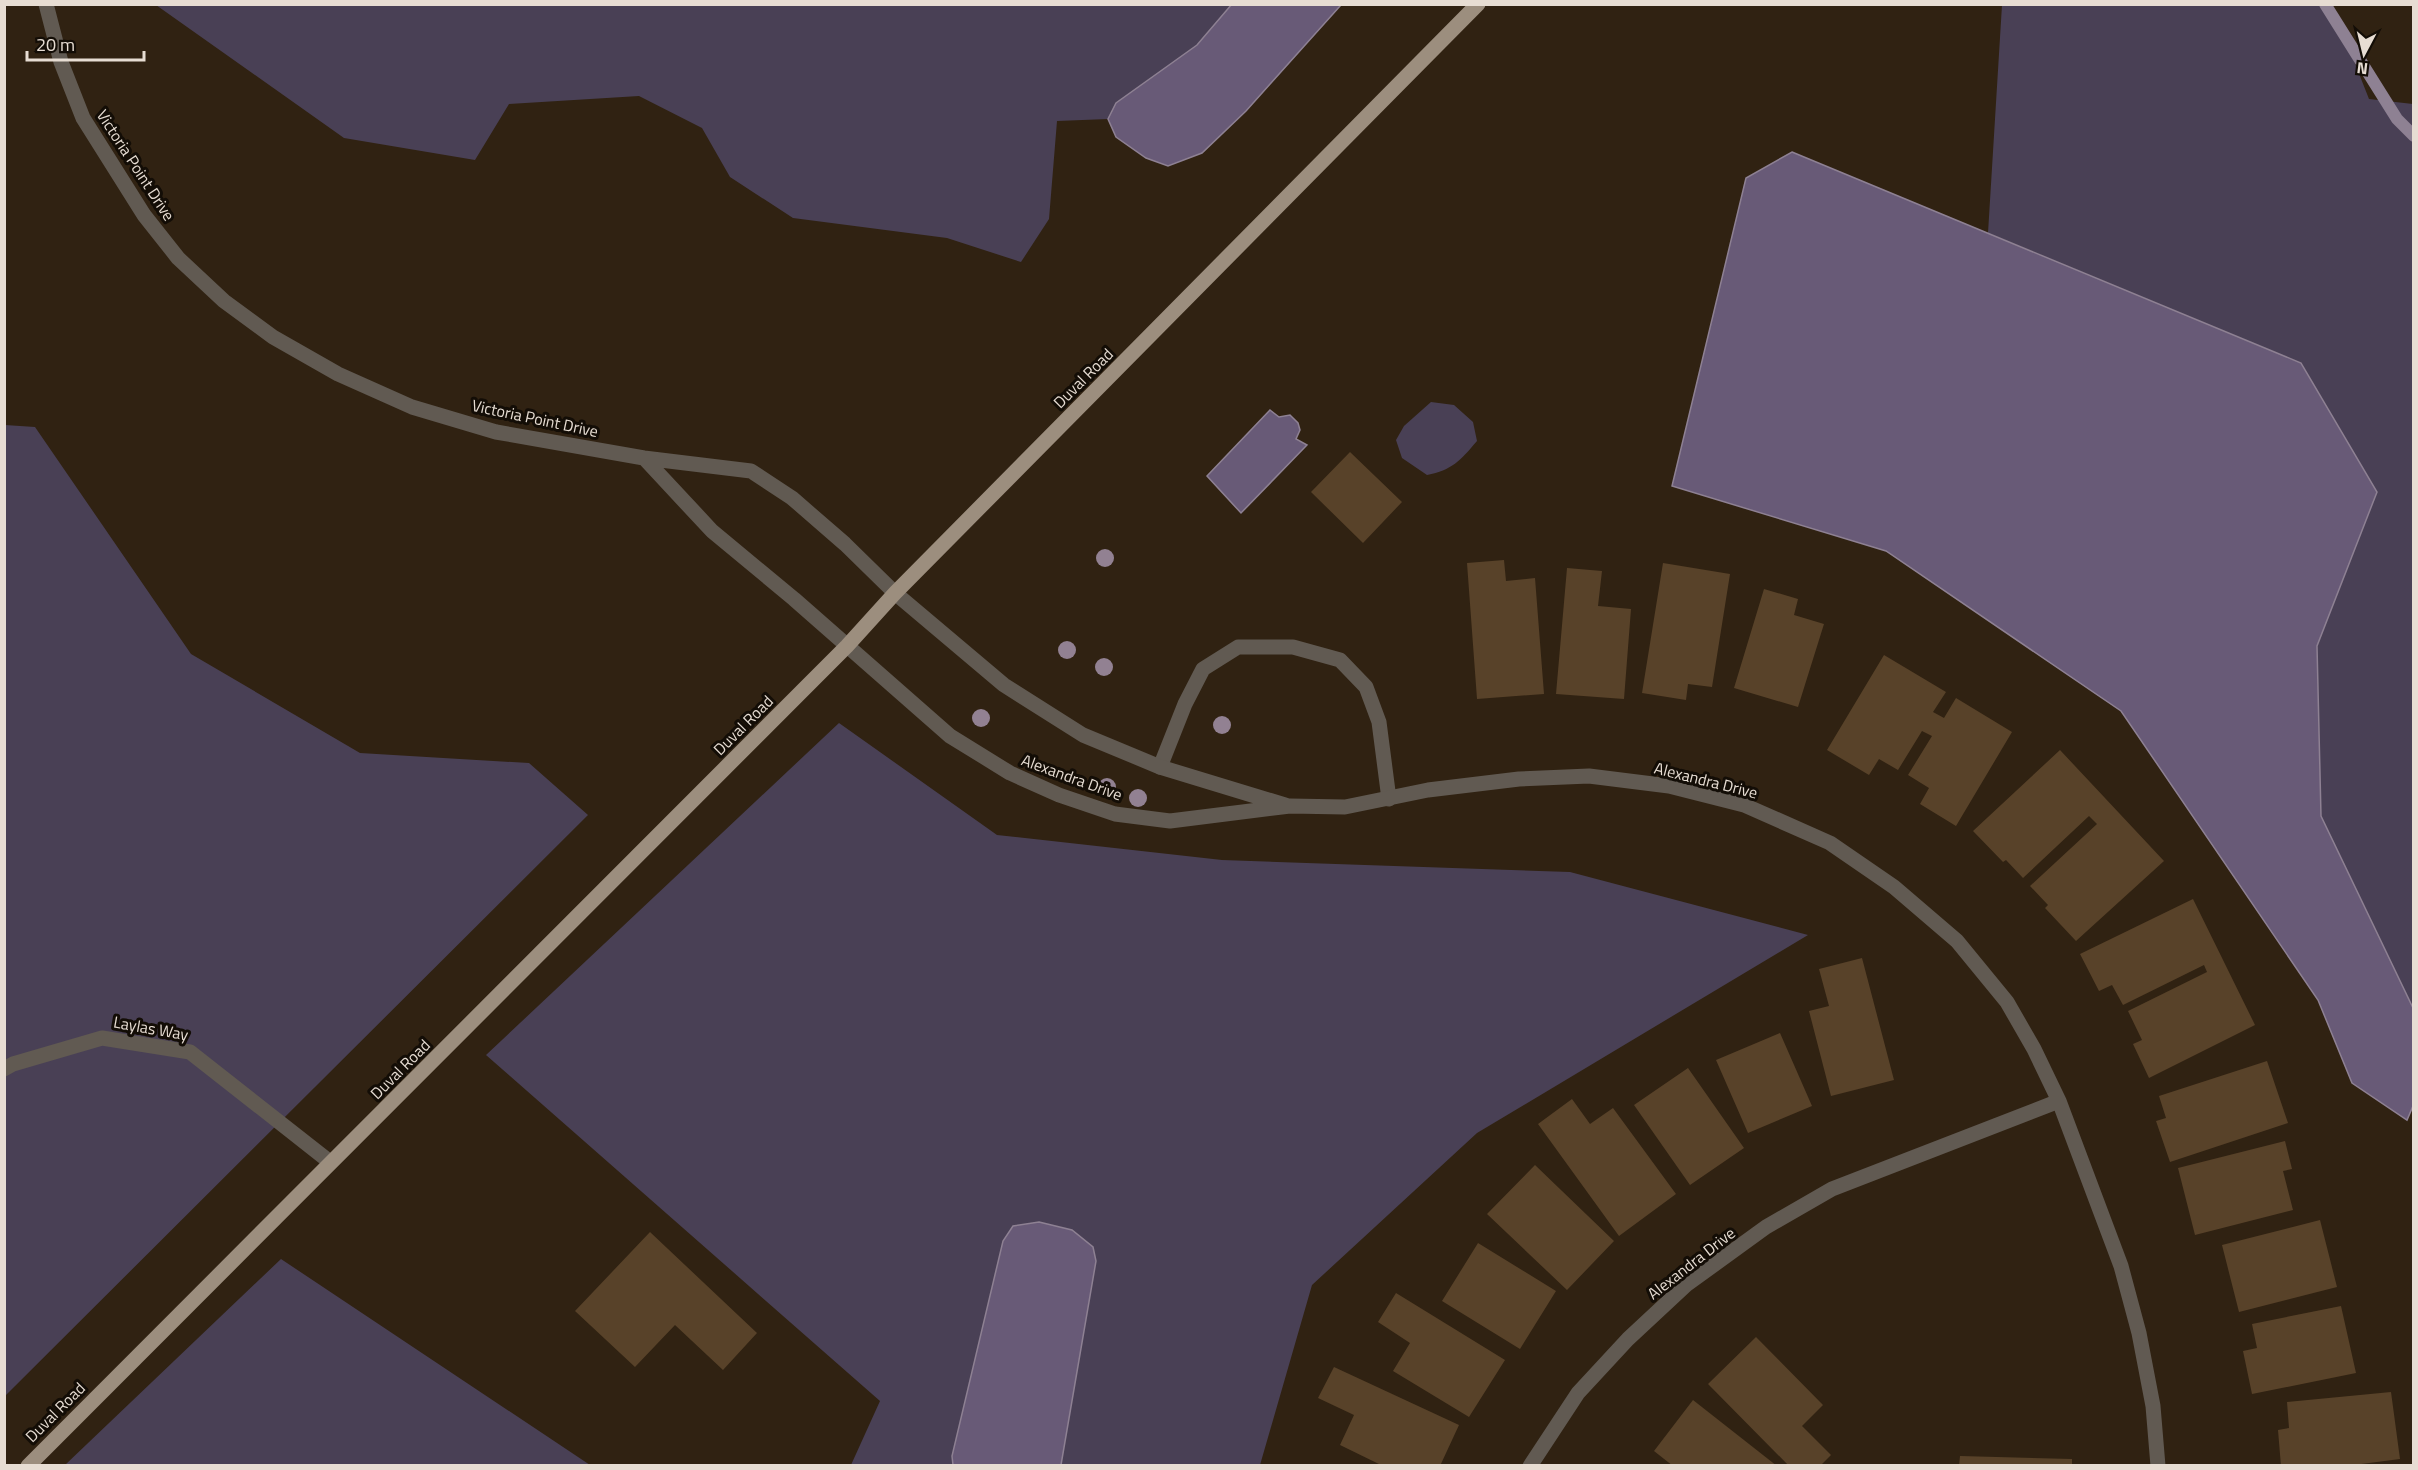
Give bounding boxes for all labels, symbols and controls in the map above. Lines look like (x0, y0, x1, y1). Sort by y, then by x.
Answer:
scale bar (27, 24, 144, 62)
north arrow (2334, 24, 2394, 84)
text: 20 m (36, 31, 75, 58)
text: N (2355, 56, 2369, 81)
street label: Victoria Point Drive (91, 105, 181, 225)
street label: Duval Road (1048, 343, 1118, 413)
street label: Victoria Point Drive (470, 393, 600, 443)
street label: Duval Road (708, 690, 778, 760)
street label: Alexandra Drive (1018, 748, 1126, 806)
street label: Alexandra Drive (1652, 756, 1760, 804)
street label: Laylas Way (112, 1010, 191, 1046)
street label: Duval Road (365, 1034, 435, 1104)
street label: Alexandra Drive (1642, 1221, 1740, 1305)
street label: Duval Road (20, 1377, 90, 1447)

